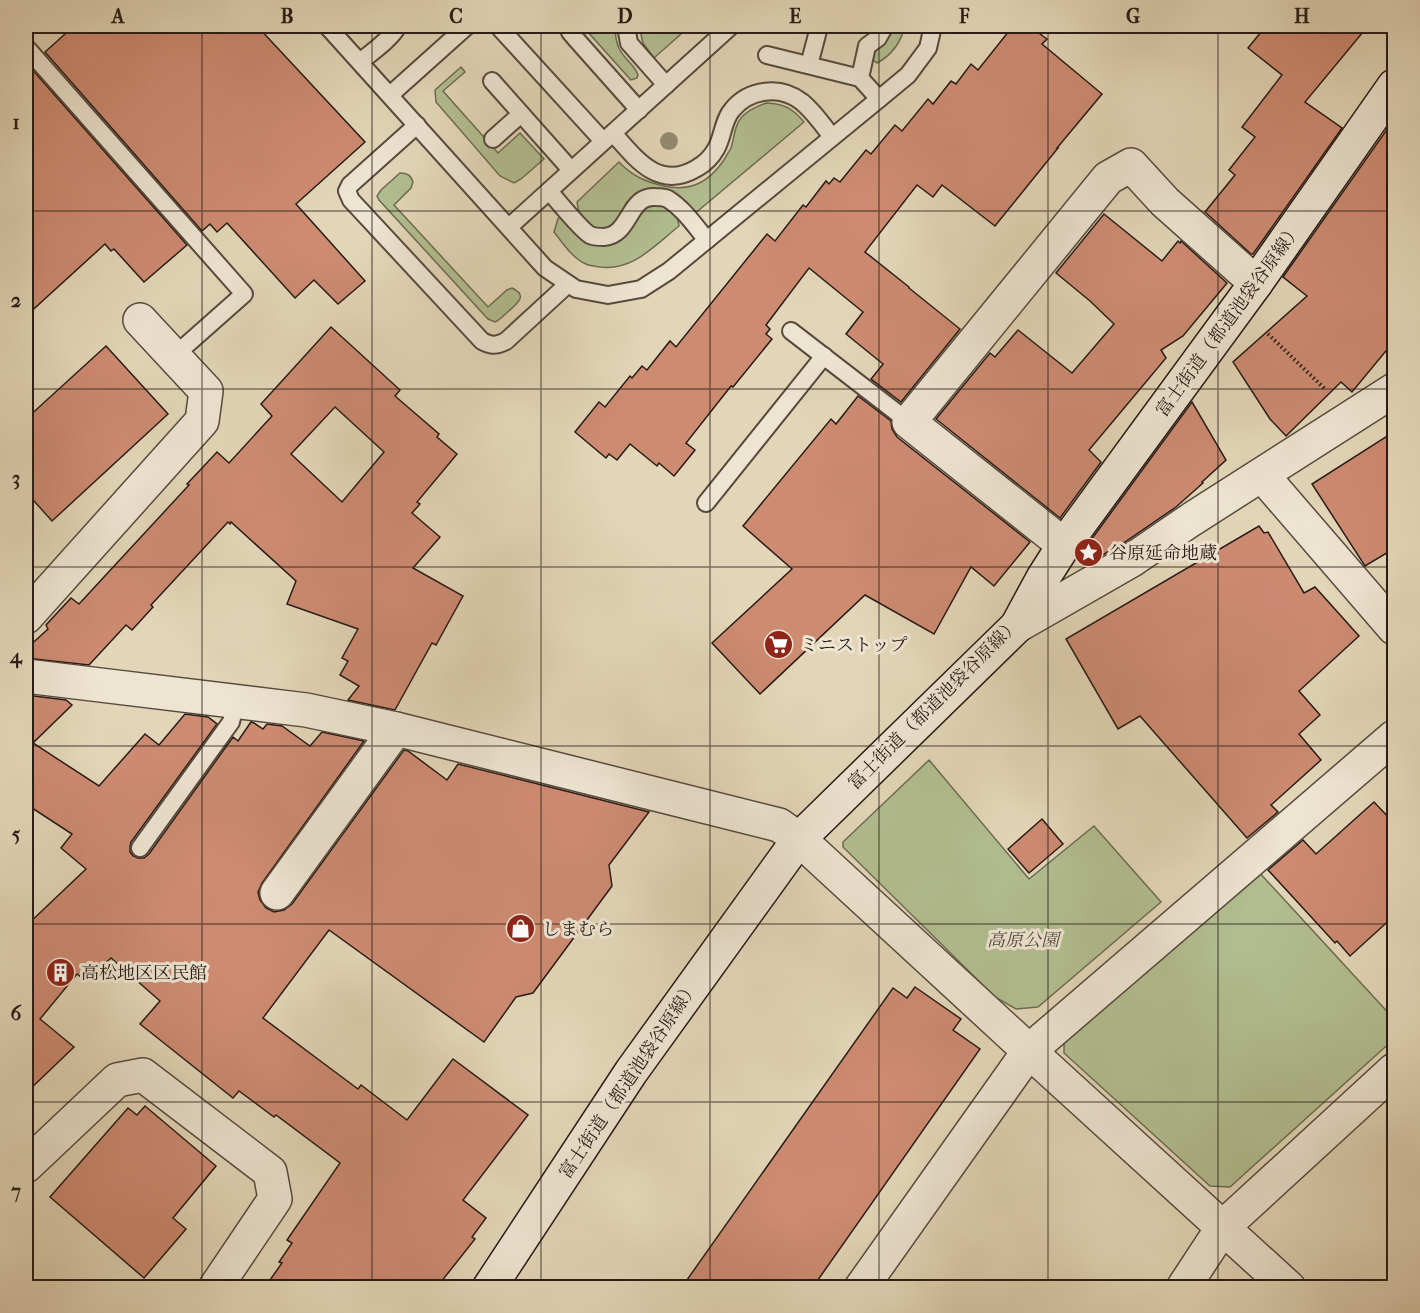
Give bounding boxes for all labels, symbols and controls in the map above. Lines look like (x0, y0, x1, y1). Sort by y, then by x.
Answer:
text: A (110, 5, 126, 28)
text: B (280, 5, 294, 28)
text: C (449, 5, 463, 28)
text: D (617, 5, 633, 28)
text: E (789, 5, 801, 28)
text: F (958, 5, 970, 28)
text: G (1126, 5, 1140, 28)
text: H (1294, 5, 1310, 28)
text: 1 (12, 111, 20, 134)
street label: 富士街道（都道池袋谷原線） (1152, 219, 1306, 421)
text: 2 (11, 289, 21, 312)
text: 3 (12, 467, 20, 490)
place icon: 谷原延命地蔵 (1072, 537, 1104, 569)
place label: 谷原延命地蔵 (1109, 543, 1217, 564)
street label: 富士街道（都道池袋谷原線） (844, 614, 1024, 794)
supermarket icon: ミニストップ (763, 629, 795, 661)
place label: ミニストップ (800, 635, 907, 656)
text: 4 (9, 645, 23, 669)
text: 5 (12, 823, 21, 846)
shop icon: しまむら (505, 913, 537, 945)
place label: しまむら (542, 919, 614, 940)
park label: 高原公園 (987, 930, 1062, 951)
building icon: 高松地区区民館 (44, 957, 76, 989)
place label: 高松地区区民館 (81, 963, 207, 984)
street label: 富士街道（都道池袋谷原線） (555, 977, 703, 1183)
text: 6 (11, 1002, 23, 1025)
text: 7 (10, 1180, 21, 1203)

